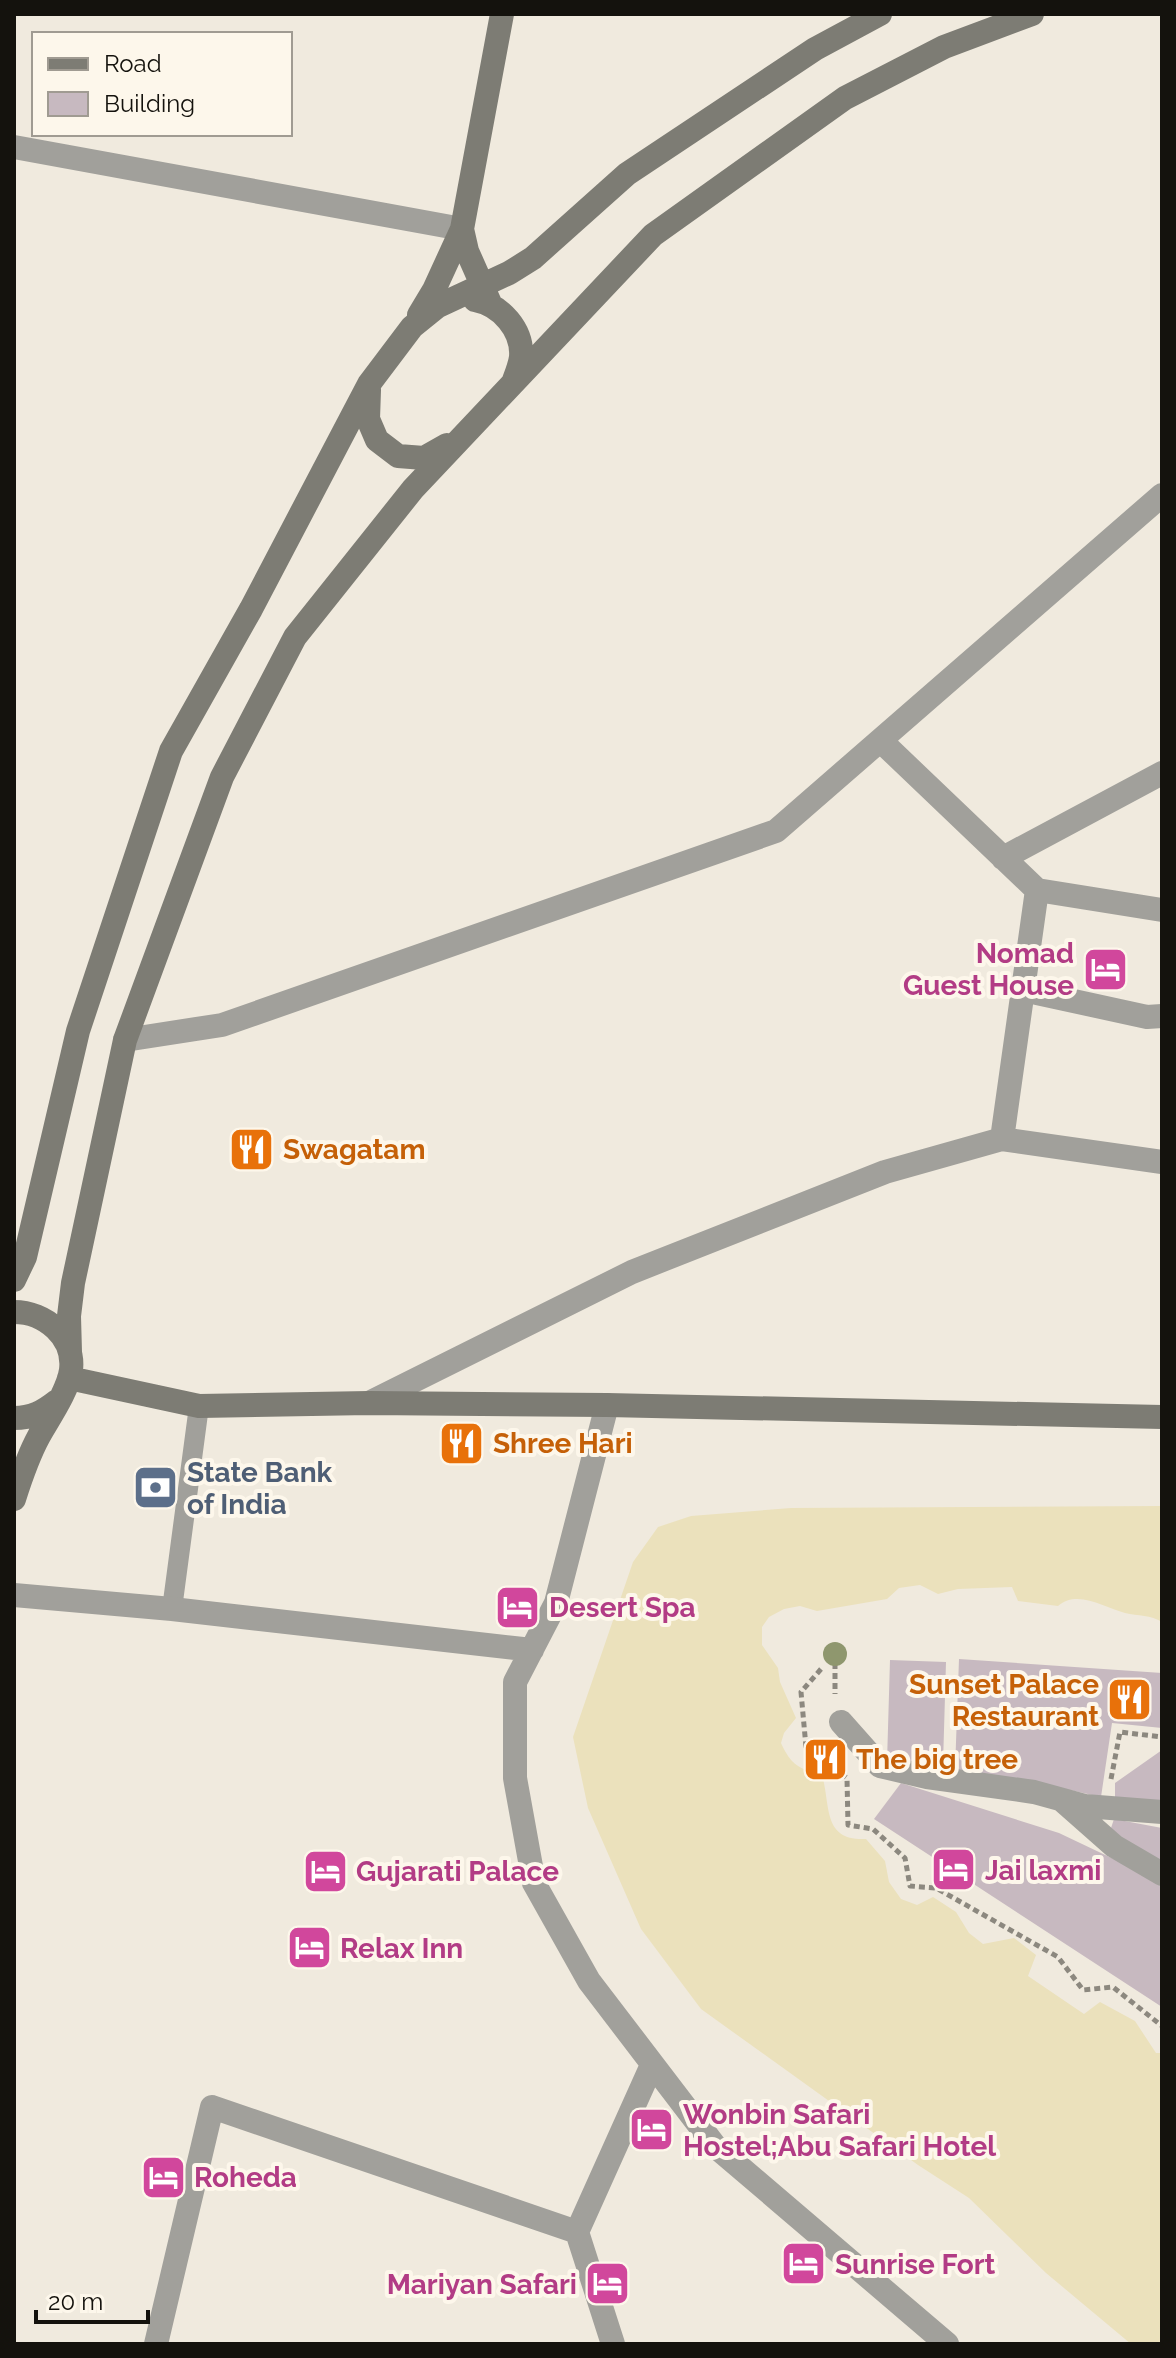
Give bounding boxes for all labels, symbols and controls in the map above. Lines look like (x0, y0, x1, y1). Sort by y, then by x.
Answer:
legend (32, 32, 292, 136)
text: Road (104, 49, 162, 78)
text: Building (104, 89, 195, 118)
place label: Nomad Guest House (903, 937, 1074, 1002)
hotel icon: Nomad Guest House (1081, 945, 1129, 993)
restaurant icon: Swagatam (228, 1125, 276, 1173)
place label: Swagatam (283, 1133, 425, 1166)
restaurant icon: Shree Hari (438, 1419, 486, 1467)
place label: Shree Hari (493, 1427, 633, 1460)
place label: State Bank of India (187, 1456, 333, 1521)
bank icon: State Bank of India (132, 1464, 180, 1512)
hotel icon: Desert Spa (494, 1583, 542, 1631)
place label: Desert Spa (549, 1591, 696, 1624)
place label: Sunset Palace Restaurant (909, 1668, 1099, 1733)
restaurant icon: Sunset Palace Restaurant (1106, 1676, 1154, 1724)
restaurant icon: The big tree (801, 1735, 849, 1783)
place label: The big tree (856, 1743, 1018, 1776)
hotel icon: Jai laxmi (930, 1846, 978, 1894)
hotel icon: Gujarati Palace (301, 1847, 349, 1895)
place label: Jai laxmi (985, 1854, 1101, 1887)
place label: Gujarati Palace (356, 1855, 559, 1888)
hotel icon: Relax Inn (285, 1924, 333, 1972)
place label: Relax Inn (340, 1932, 463, 1965)
place label: Wonbin Safari Hostel;Abu Safari Hotel (683, 2098, 996, 2163)
hotel icon: Wonbin Safari Hostel;Abu Safari Hotel (628, 2106, 676, 2154)
hotel icon: Roheda (139, 2153, 187, 2201)
place label: Roheda (194, 2161, 297, 2194)
hotel icon: Sunrise Fort (780, 2240, 828, 2288)
place label: Sunrise Fort (835, 2248, 996, 2281)
hotel icon: Mariyan Safari (584, 2260, 632, 2308)
place label: Mariyan Safari (387, 2268, 577, 2301)
scale bar (36, 2274, 148, 2324)
text: 20 m (48, 2287, 103, 2316)

